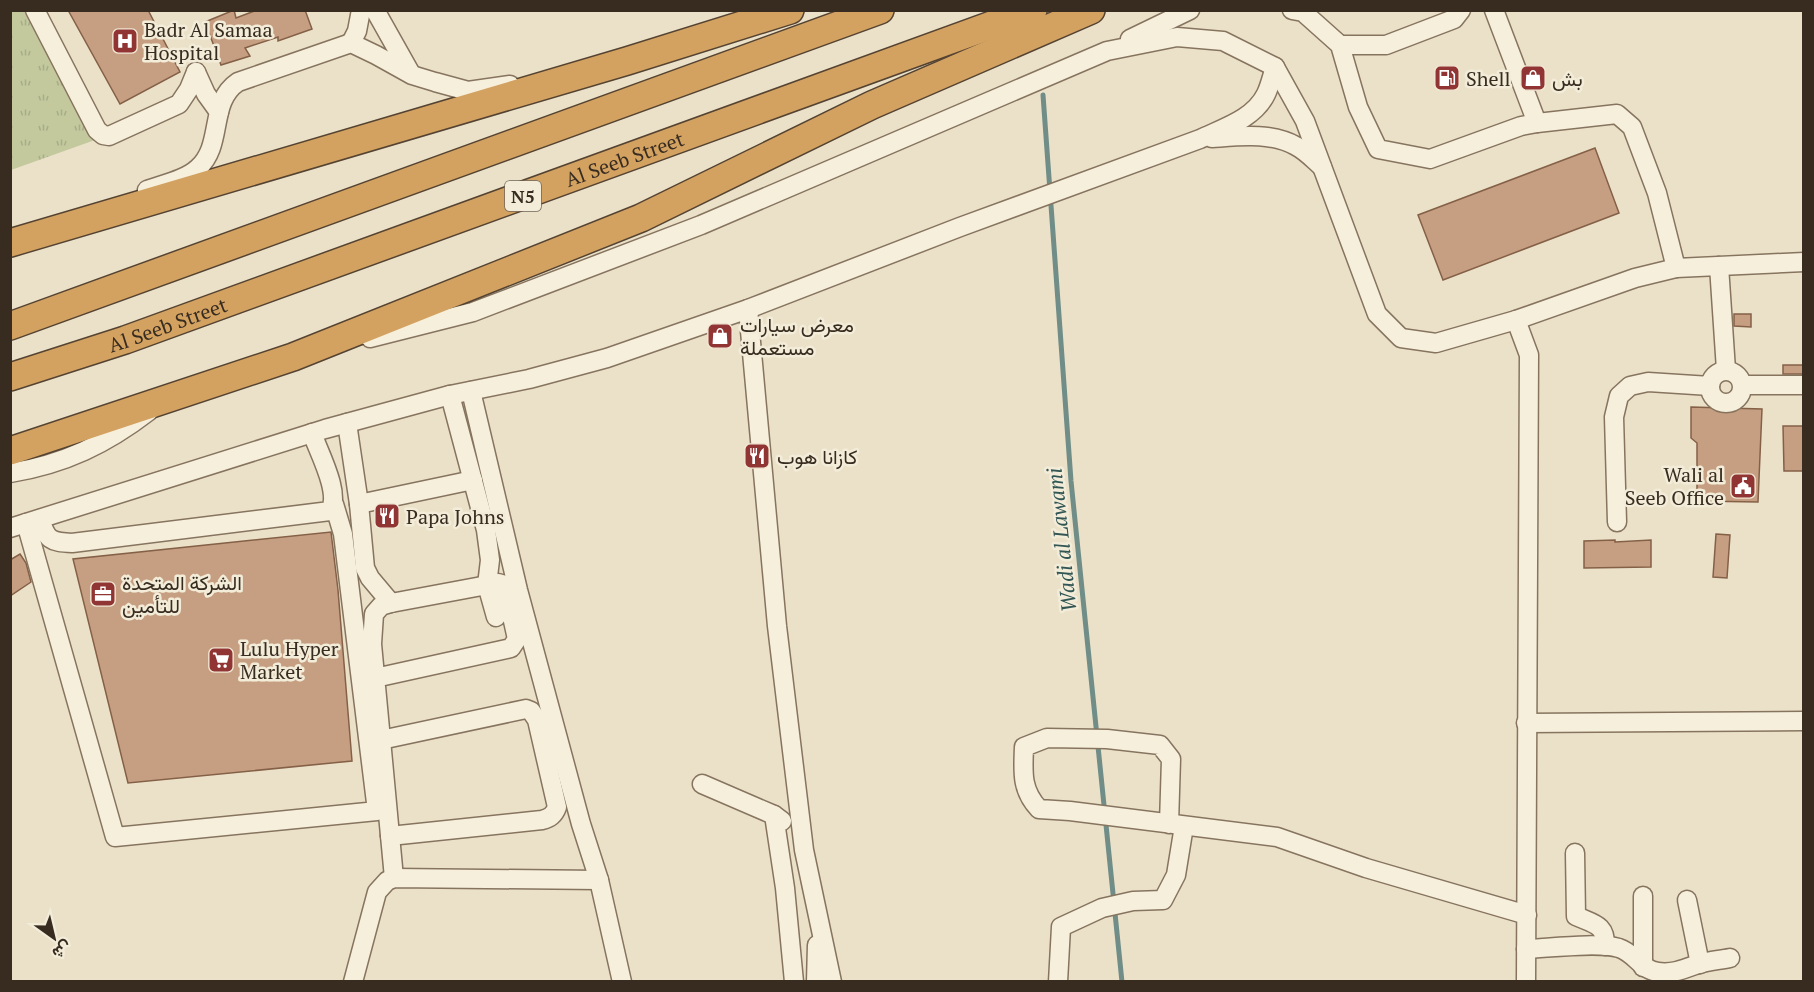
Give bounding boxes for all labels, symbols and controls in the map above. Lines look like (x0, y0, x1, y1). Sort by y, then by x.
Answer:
place label: Badr Al Samaa Hospital (144, 16, 272, 66)
hospital icon: Badr Al Samaa Hospital (110, 26, 140, 56)
fuel station icon: Shell (1432, 63, 1462, 93)
shop icon: بش (1518, 63, 1548, 93)
place label: Shell (1466, 65, 1511, 92)
place label: بش (1552, 65, 1583, 92)
street label: Al Seeb Street (561, 124, 688, 193)
road number: N5 (505, 181, 541, 211)
street label: Al Seeb Street (105, 290, 231, 358)
place label: معرض سيارات مستعملة (740, 311, 854, 361)
shop icon: معرض سيارات مستعملة (705, 321, 735, 351)
restaurant icon: كازانا هوب (742, 441, 772, 471)
place label: كازانا هوب (777, 443, 857, 470)
place label: Wali al Seeb Office (1625, 461, 1724, 511)
water label: Wadi al Lawami (1039, 466, 1082, 613)
public building icon: Wali al Seeb Office (1728, 471, 1758, 501)
restaurant icon: Papa Johns (372, 501, 402, 531)
place label: Papa Johns (406, 503, 504, 530)
place label: الشركة المتحدة للتأمين (122, 569, 242, 619)
office icon: الشركة المتحدة للتأمين (88, 579, 118, 609)
place label: Lulu Hyper Market (240, 635, 339, 685)
supermarket icon: Lulu Hyper Market (206, 645, 236, 675)
north arrow (24, 908, 84, 968)
text: ش (48, 936, 77, 965)

